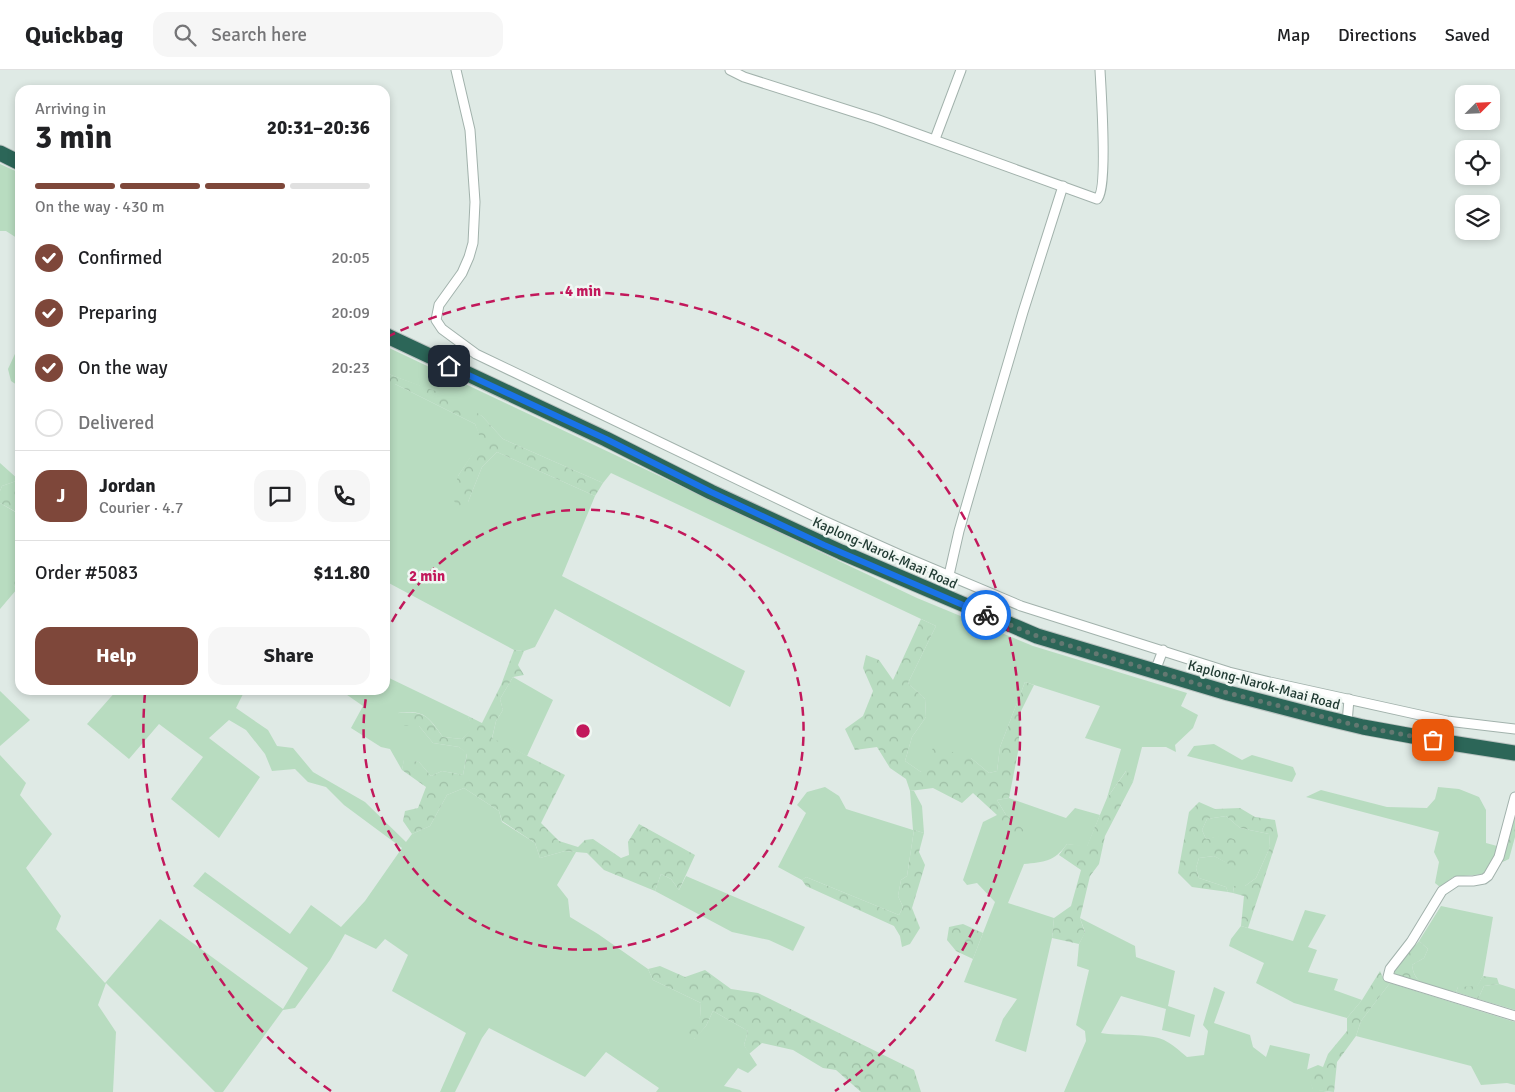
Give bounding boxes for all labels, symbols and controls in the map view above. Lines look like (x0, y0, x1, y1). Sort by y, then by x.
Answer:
search box (153, 12, 503, 57)
text: Quickbag (25, 20, 123, 50)
icon: search (171, 21, 199, 49)
text: Search here (211, 23, 307, 47)
text: Map (1277, 24, 1310, 46)
text: Directions (1338, 24, 1417, 46)
text: Saved (1445, 24, 1490, 46)
north arrow (1455, 85, 1500, 130)
map controls (1455, 85, 1500, 240)
text: Arriving in (35, 99, 106, 119)
text: 20:31–20:36 (267, 116, 370, 140)
text: 3 min (35, 118, 112, 157)
button: locate (1455, 140, 1500, 185)
button: layers (1455, 195, 1500, 240)
text: On the way · 430 m (35, 197, 165, 217)
icon: check (35, 244, 63, 272)
text: Confirmed (78, 246, 162, 270)
text: 20:05 (331, 248, 370, 268)
text: 4 min (565, 282, 601, 300)
icon: check (35, 299, 63, 327)
text: Preparing (78, 301, 157, 325)
text: 20:09 (331, 303, 370, 323)
pin (428, 345, 470, 387)
icon: home (435, 352, 463, 380)
icon: check (35, 354, 63, 382)
text: On the way (78, 356, 168, 380)
text: 20:23 (331, 358, 370, 378)
text: Delivered (78, 411, 154, 435)
button: chat (254, 470, 306, 522)
button: phone (318, 470, 370, 522)
text: Jordan (99, 474, 156, 498)
text: J (57, 484, 65, 508)
text: Courier · 4.7 (99, 498, 183, 518)
street label: Kaplong-Narok-Maai Road (810, 513, 960, 593)
text: Order #5083 (35, 561, 138, 585)
text: $11.80 (313, 561, 370, 585)
text: 2 min (409, 567, 445, 585)
courier (961, 590, 1011, 640)
icon: bike (972, 601, 1000, 629)
button: Help (35, 627, 198, 685)
button: Share (208, 627, 370, 685)
street label: Kaplong-Narok-Maai Road (1186, 657, 1342, 713)
pin (1412, 719, 1454, 761)
centre of rings (574, 722, 592, 740)
icon: bag (1419, 726, 1447, 754)

